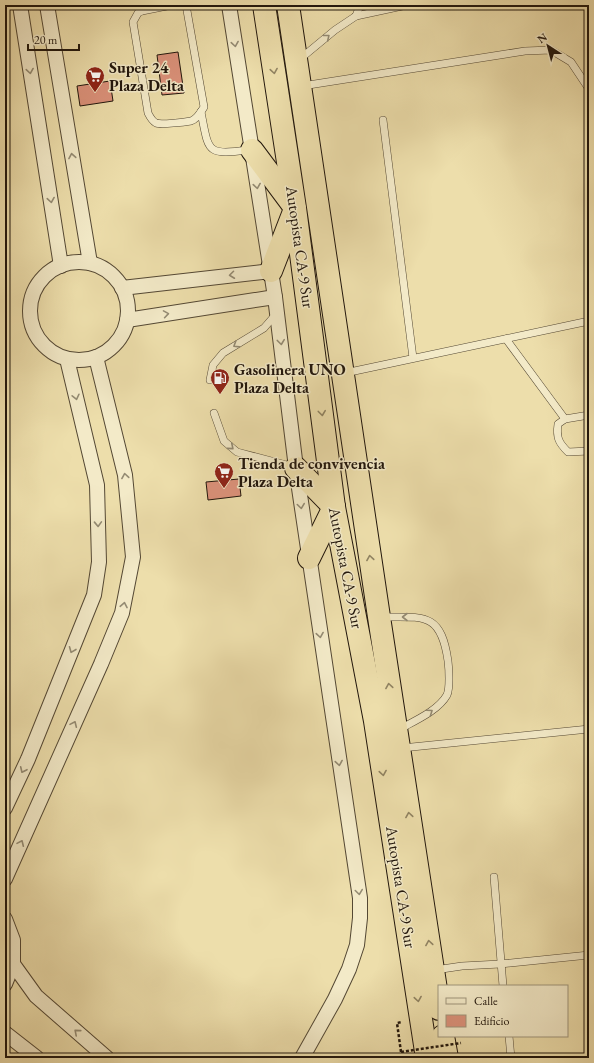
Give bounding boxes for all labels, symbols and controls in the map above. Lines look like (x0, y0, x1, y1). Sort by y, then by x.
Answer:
scale bar (28, 26, 79, 52)
north arrow (528, 26, 568, 66)
text: N (534, 30, 550, 46)
text: 20 m (34, 32, 58, 48)
one-way arrow (322, 35, 329, 42)
one-way arrow (230, 40, 239, 47)
place label: Super 24 Plaza Delta (109, 57, 185, 96)
supermarket icon: Super 24 Plaza Delta (84, 65, 106, 93)
one-way arrow (25, 68, 34, 74)
one-way arrow (269, 68, 278, 74)
one-way arrow (68, 153, 77, 159)
one-way arrow (252, 183, 261, 189)
street label: Autopista CA-9 Sur (281, 183, 319, 310)
one-way arrow (46, 196, 55, 203)
one-way arrow (229, 270, 235, 279)
one-way arrow (162, 310, 169, 319)
one-way arrow (276, 339, 285, 345)
one-way arrow (233, 340, 240, 347)
place label: Gasolinera UNO Plaza Delta (234, 359, 346, 398)
fuel station icon: Gasolinera UNO Plaza Delta (209, 367, 231, 395)
one-way arrow (71, 393, 80, 400)
one-way arrow (317, 410, 326, 416)
one-way arrow (226, 443, 234, 450)
place label: Tienda de convivencia Plaza Delta (238, 453, 386, 492)
supermarket icon: Tienda de convivencia Plaza Delta (213, 461, 235, 489)
one-way arrow (121, 473, 130, 479)
one-way arrow (296, 503, 305, 509)
street label: Autopista CA-9 Sur (324, 504, 368, 631)
one-way arrow (94, 521, 102, 527)
one-way arrow (366, 555, 375, 561)
one-way arrow (119, 601, 127, 608)
one-way arrow (402, 613, 408, 621)
one-way arrow (315, 632, 324, 638)
one-way arrow (69, 646, 77, 653)
one-way arrow (385, 683, 394, 689)
one-way arrow (426, 709, 433, 717)
one-way arrow (69, 721, 77, 729)
one-way arrow (335, 760, 343, 767)
one-way arrow (20, 765, 28, 773)
one-way arrow (378, 770, 387, 776)
one-way arrow (405, 812, 414, 818)
street label: Autopista CA-9 Sur (381, 823, 421, 950)
one-way arrow (16, 840, 24, 847)
one-way arrow (354, 889, 363, 895)
one-way arrow (425, 940, 434, 946)
legend (438, 985, 568, 1037)
text: Calle (474, 993, 498, 1009)
one-way arrow (413, 995, 422, 1002)
text: Edificio (474, 1013, 510, 1029)
one-way arrow (75, 1030, 82, 1037)

